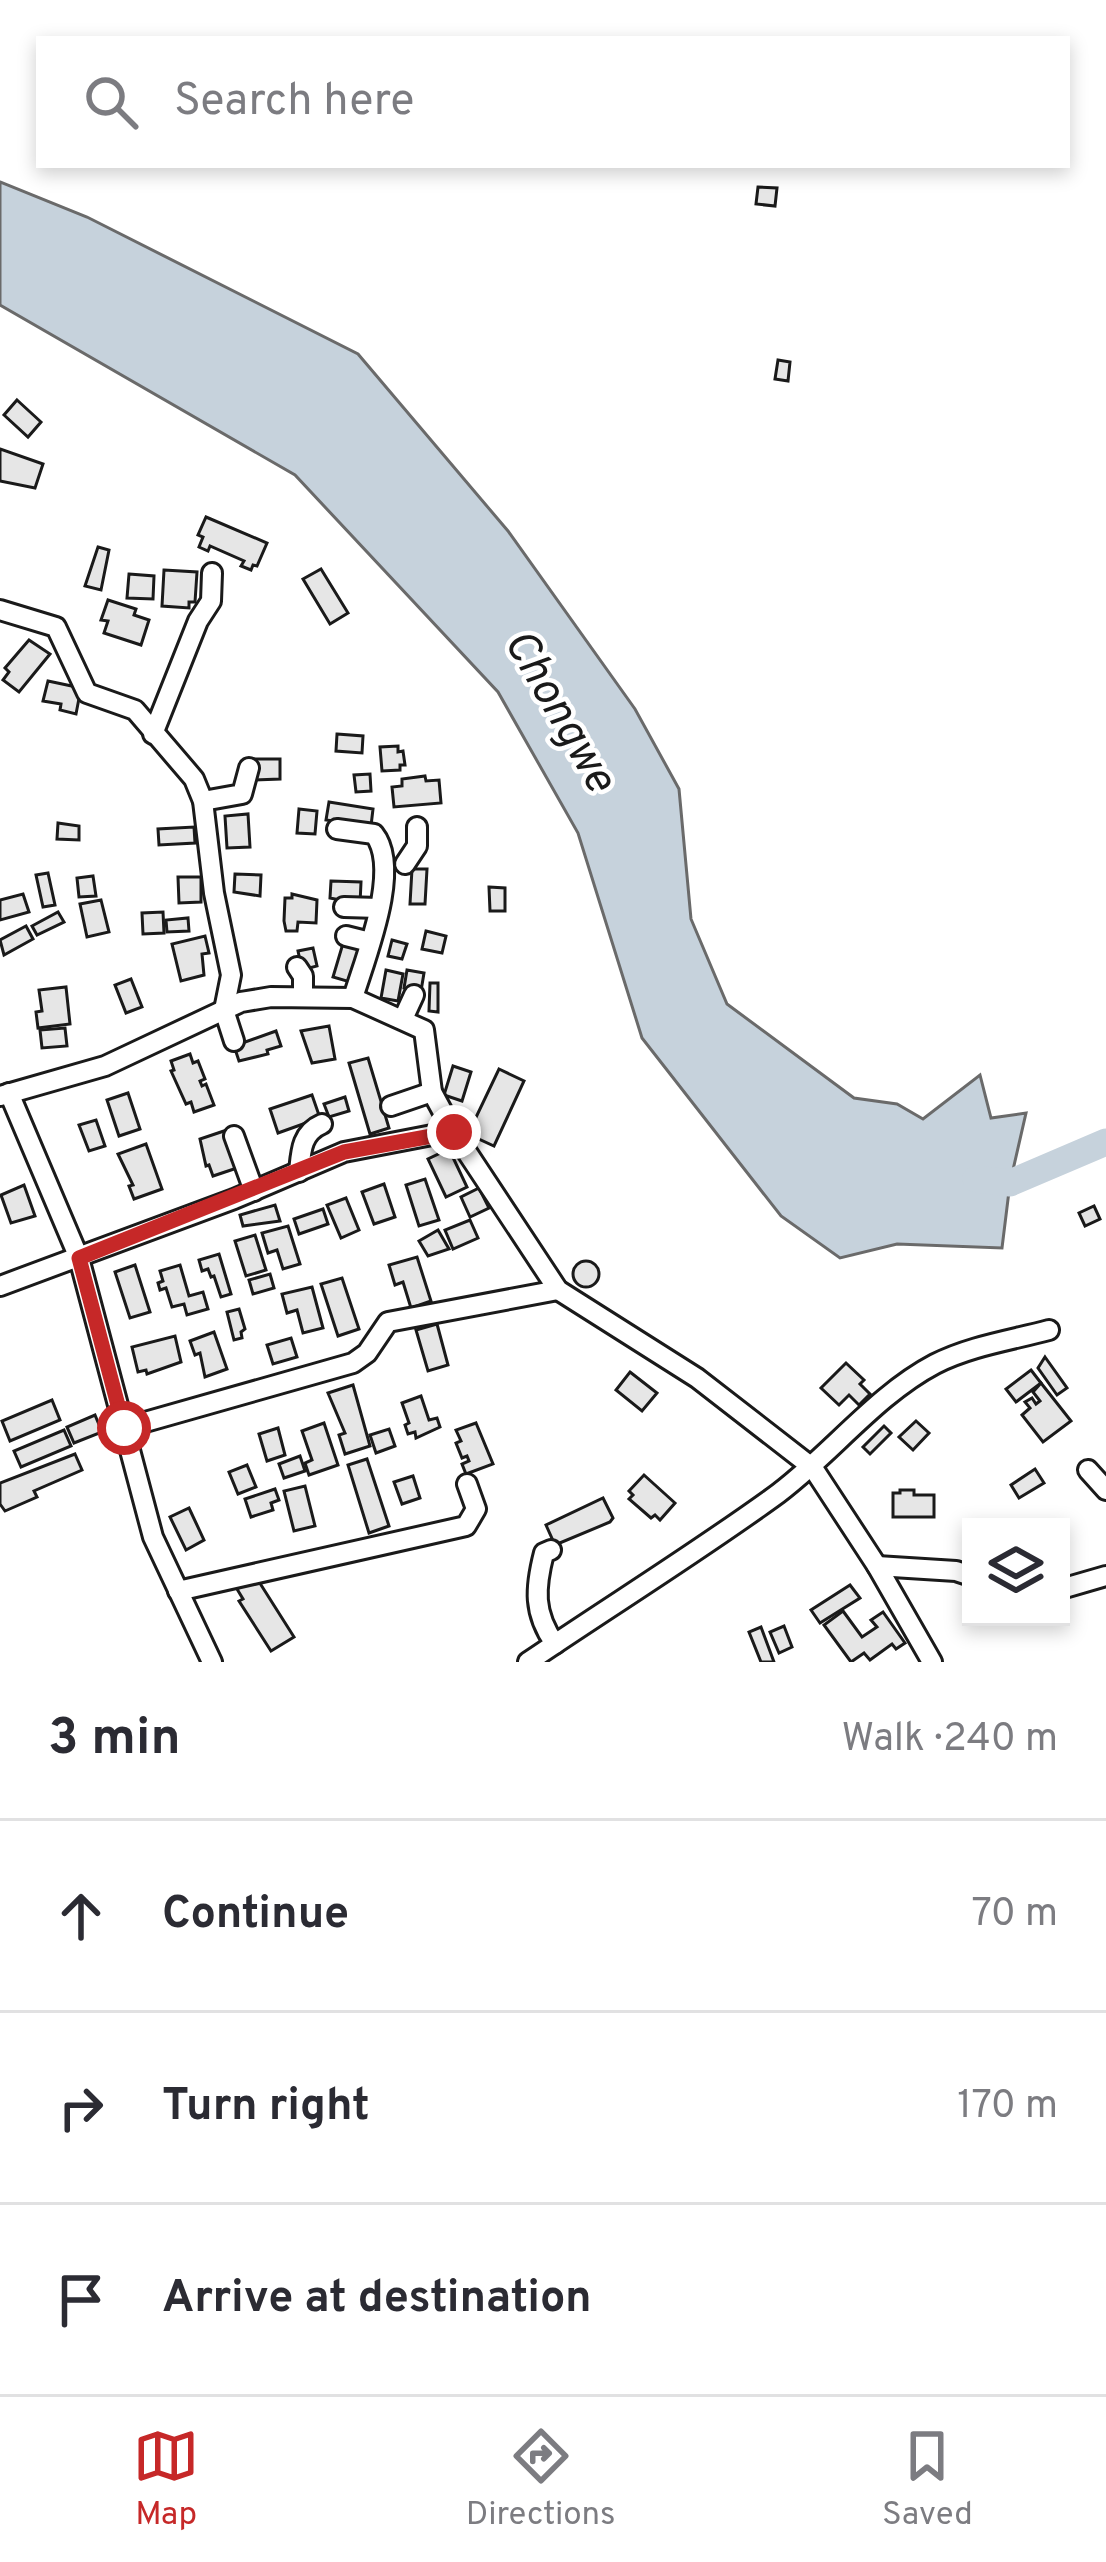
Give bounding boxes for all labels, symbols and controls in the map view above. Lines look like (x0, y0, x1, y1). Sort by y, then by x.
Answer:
search box (36, 36, 1070, 168)
icon: search (78, 69, 144, 135)
text: Search here (174, 74, 414, 131)
water label: Chongwe (489, 620, 628, 804)
route end (427, 1105, 481, 1159)
route start (97, 1401, 151, 1455)
map controls (962, 1518, 1070, 1626)
button: layers (962, 1518, 1070, 1626)
text: 3 min (48, 1708, 181, 1773)
text: Walk · 240 m (842, 1716, 1058, 1765)
icon: ahead (48, 1883, 114, 1949)
text: Continue (162, 1887, 349, 1944)
text: 70 m (972, 1891, 1058, 1940)
icon: right (48, 2075, 114, 2141)
text: Turn right (162, 2079, 370, 2136)
text: 170 m (957, 2083, 1058, 2132)
icon: arrive (48, 2267, 114, 2333)
text: Arrive at destination (162, 2271, 592, 2328)
tab: Map (133, 2423, 199, 2537)
tab: Directions (466, 2423, 616, 2537)
tab: Saved (882, 2423, 973, 2537)

